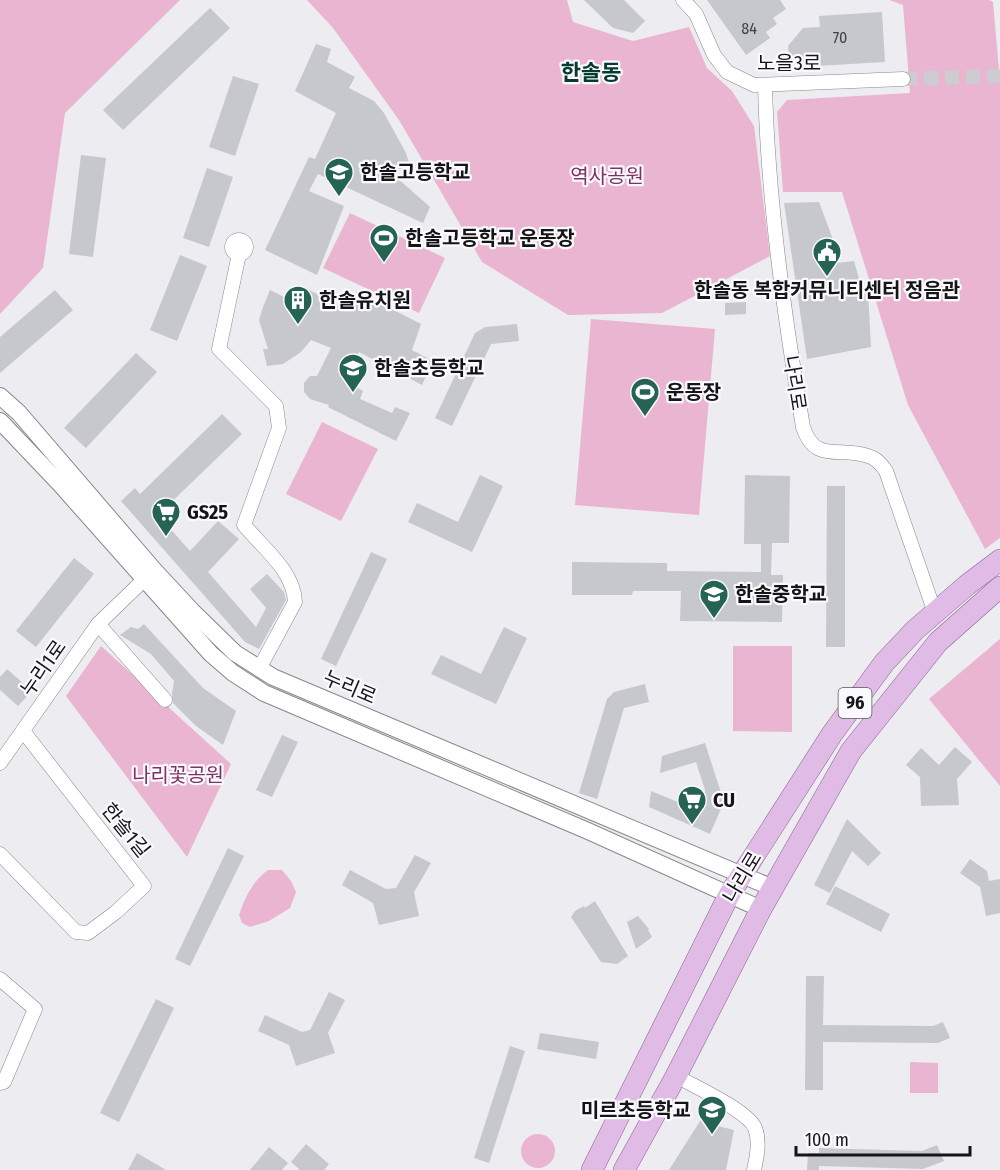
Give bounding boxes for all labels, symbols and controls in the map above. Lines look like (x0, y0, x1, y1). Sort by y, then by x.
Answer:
house number: 84 (741, 19, 757, 38)
house number: 70 (833, 28, 847, 47)
street label: 노을3로 (757, 51, 821, 75)
district label: 한솔동 (561, 59, 621, 86)
school or university icon: 한솔고등학교 (323, 156, 355, 198)
place label: 한솔고등학교 (360, 160, 470, 184)
park label: 역사공원 (570, 164, 644, 188)
sports icon: 한솔고등학교 운동장 (368, 222, 400, 264)
place label: 한솔고등학교 운동장 (405, 226, 575, 250)
public building icon: 한솔동 복합커뮤니티센터 정음관 (811, 236, 843, 278)
place label: 한솔동 복합커뮤니티센터 정음관 (694, 278, 961, 302)
building icon: 한솔유치원 (282, 284, 314, 326)
place label: 한솔유치원 (319, 288, 411, 312)
school or university icon: 한솔초등학교 (337, 352, 369, 394)
street label: 나리로 (779, 354, 811, 412)
place label: 한솔초등학교 (374, 356, 484, 380)
sports icon: 운동장 (629, 376, 661, 418)
place label: 운동장 (666, 380, 721, 404)
supermarket icon: GS25 (150, 496, 182, 538)
place label: GS25 (187, 500, 228, 524)
school or university icon: 한솔중학교 (698, 578, 730, 620)
place label: 한솔중학교 (735, 582, 827, 606)
street label: 누리1로 (15, 635, 71, 701)
street label: 누리로 (320, 665, 380, 709)
road number: 96 (838, 688, 872, 718)
park label: 나리꽃공원 (132, 763, 224, 787)
supermarket icon: CU (676, 784, 708, 826)
place label: CU (713, 788, 735, 812)
street label: 한솔1길 (97, 798, 155, 862)
street label: 나리로 (717, 847, 767, 907)
school or university icon: 미르초등학교 (696, 1094, 728, 1136)
place label: 미르초등학교 (581, 1098, 691, 1122)
scale bar (796, 1119, 970, 1157)
text: 100 m (805, 1129, 849, 1151)

